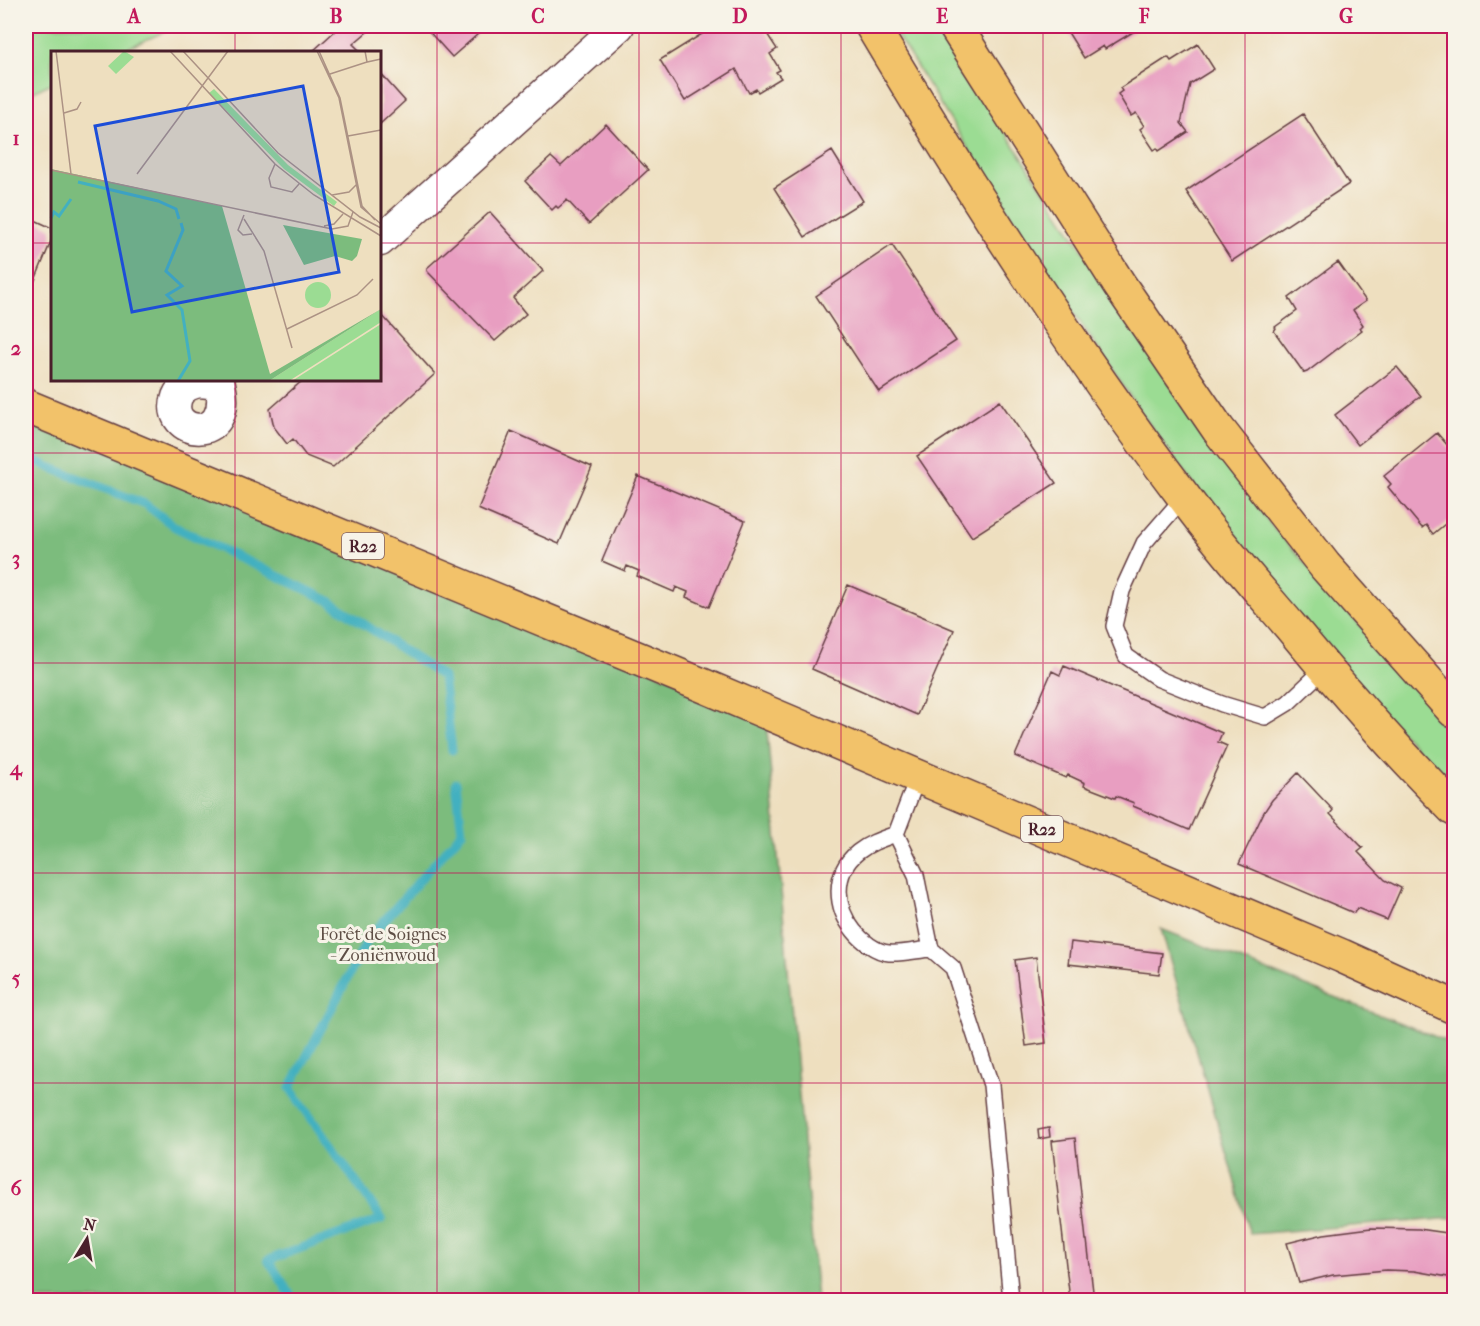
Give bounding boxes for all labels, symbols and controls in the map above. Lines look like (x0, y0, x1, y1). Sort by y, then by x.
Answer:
text: A (126, 5, 142, 28)
text: B (329, 5, 343, 28)
text: C (531, 5, 545, 28)
text: D (732, 5, 748, 28)
text: E (936, 5, 948, 28)
text: F (1138, 5, 1150, 28)
text: G (1339, 5, 1353, 28)
inset map (51, 51, 381, 381)
text: 1 (12, 127, 20, 150)
text: 2 (11, 337, 21, 360)
road number: R22 (342, 533, 384, 559)
text: 3 (12, 547, 20, 570)
text: 4 (9, 757, 23, 781)
road number: R22 (1021, 816, 1063, 842)
park label: Forêt de Soignes - Zoniënwoud (319, 924, 447, 966)
text: 5 (12, 967, 21, 990)
text: 6 (11, 1177, 23, 1200)
north arrow (57, 1209, 117, 1269)
text: N (82, 1214, 98, 1235)

